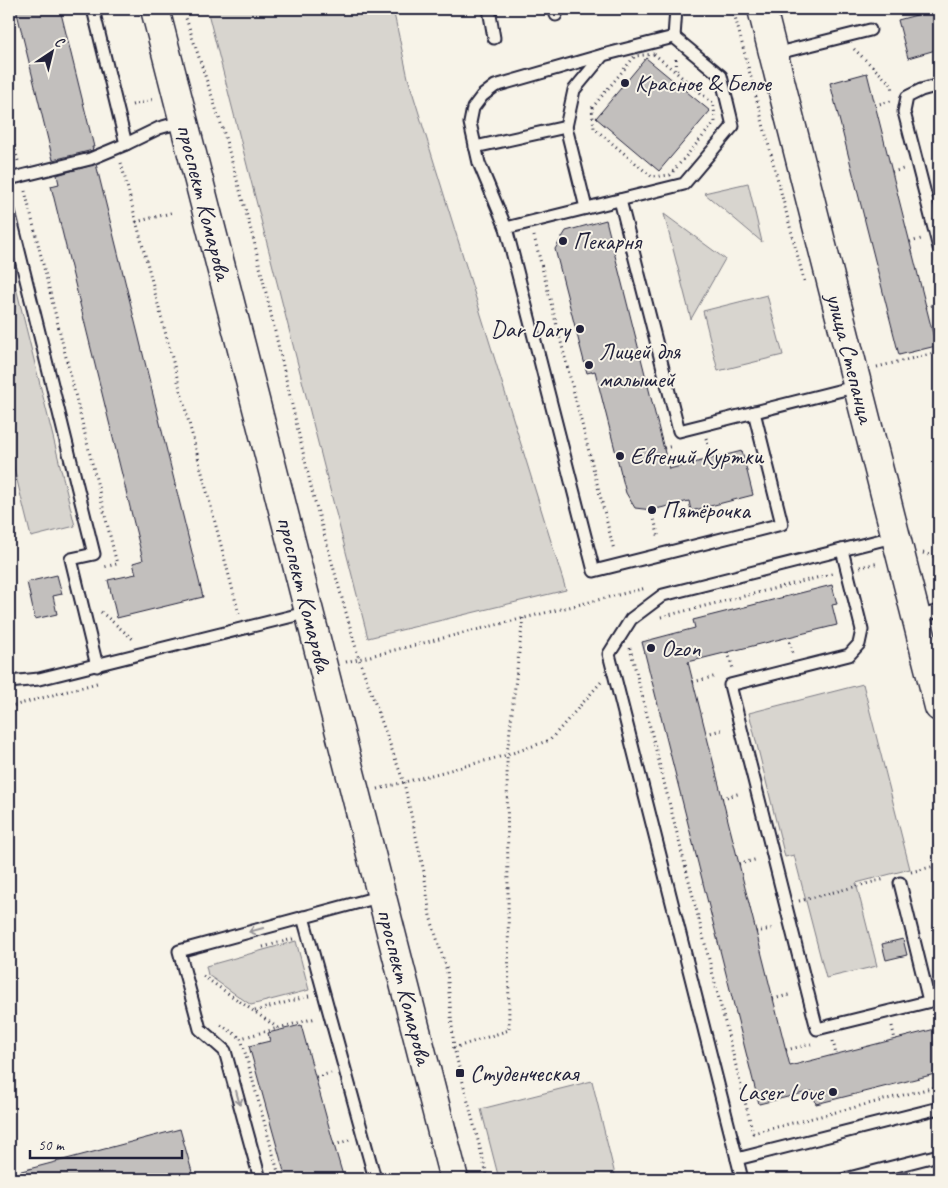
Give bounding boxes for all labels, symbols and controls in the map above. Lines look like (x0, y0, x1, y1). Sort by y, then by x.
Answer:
north arrow (28, 28, 78, 78)
text: С (51, 33, 69, 52)
place label: Красное & Белое (635, 68, 773, 98)
marker: Красное & Белое (619, 77, 631, 89)
street label: проспект Комарова (170, 121, 239, 285)
place label: Пекарня (573, 226, 643, 256)
marker: Пекарня (557, 235, 569, 247)
street label: улица Степанца (819, 288, 882, 428)
place label: Dar Dary (491, 314, 572, 344)
marker: Dar Dary (574, 323, 586, 335)
place label: Лицей для малышей (599, 336, 682, 394)
marker: Лицей для малышей (583, 359, 595, 371)
place label: Евгений Куртки (630, 441, 765, 471)
marker: Евгений Куртки (614, 450, 626, 462)
place label: Пятёрочка (662, 495, 751, 525)
marker: Пятёрочка (646, 504, 658, 516)
street label: проспект Комарова (270, 513, 339, 677)
place label: Ozon (661, 633, 701, 663)
marker: Ozon (645, 642, 657, 654)
street label: проспект Комарова (371, 906, 440, 1070)
one-way arrow (249, 926, 265, 935)
place label: Студенческая (470, 1058, 580, 1088)
marker: Студенческая (454, 1067, 466, 1079)
place label: Laser Love (737, 1077, 825, 1107)
marker: Laser Love (827, 1086, 839, 1098)
one-way arrow (234, 1090, 243, 1106)
scale bar (30, 1128, 182, 1160)
text: 50 m (38, 1136, 65, 1155)

